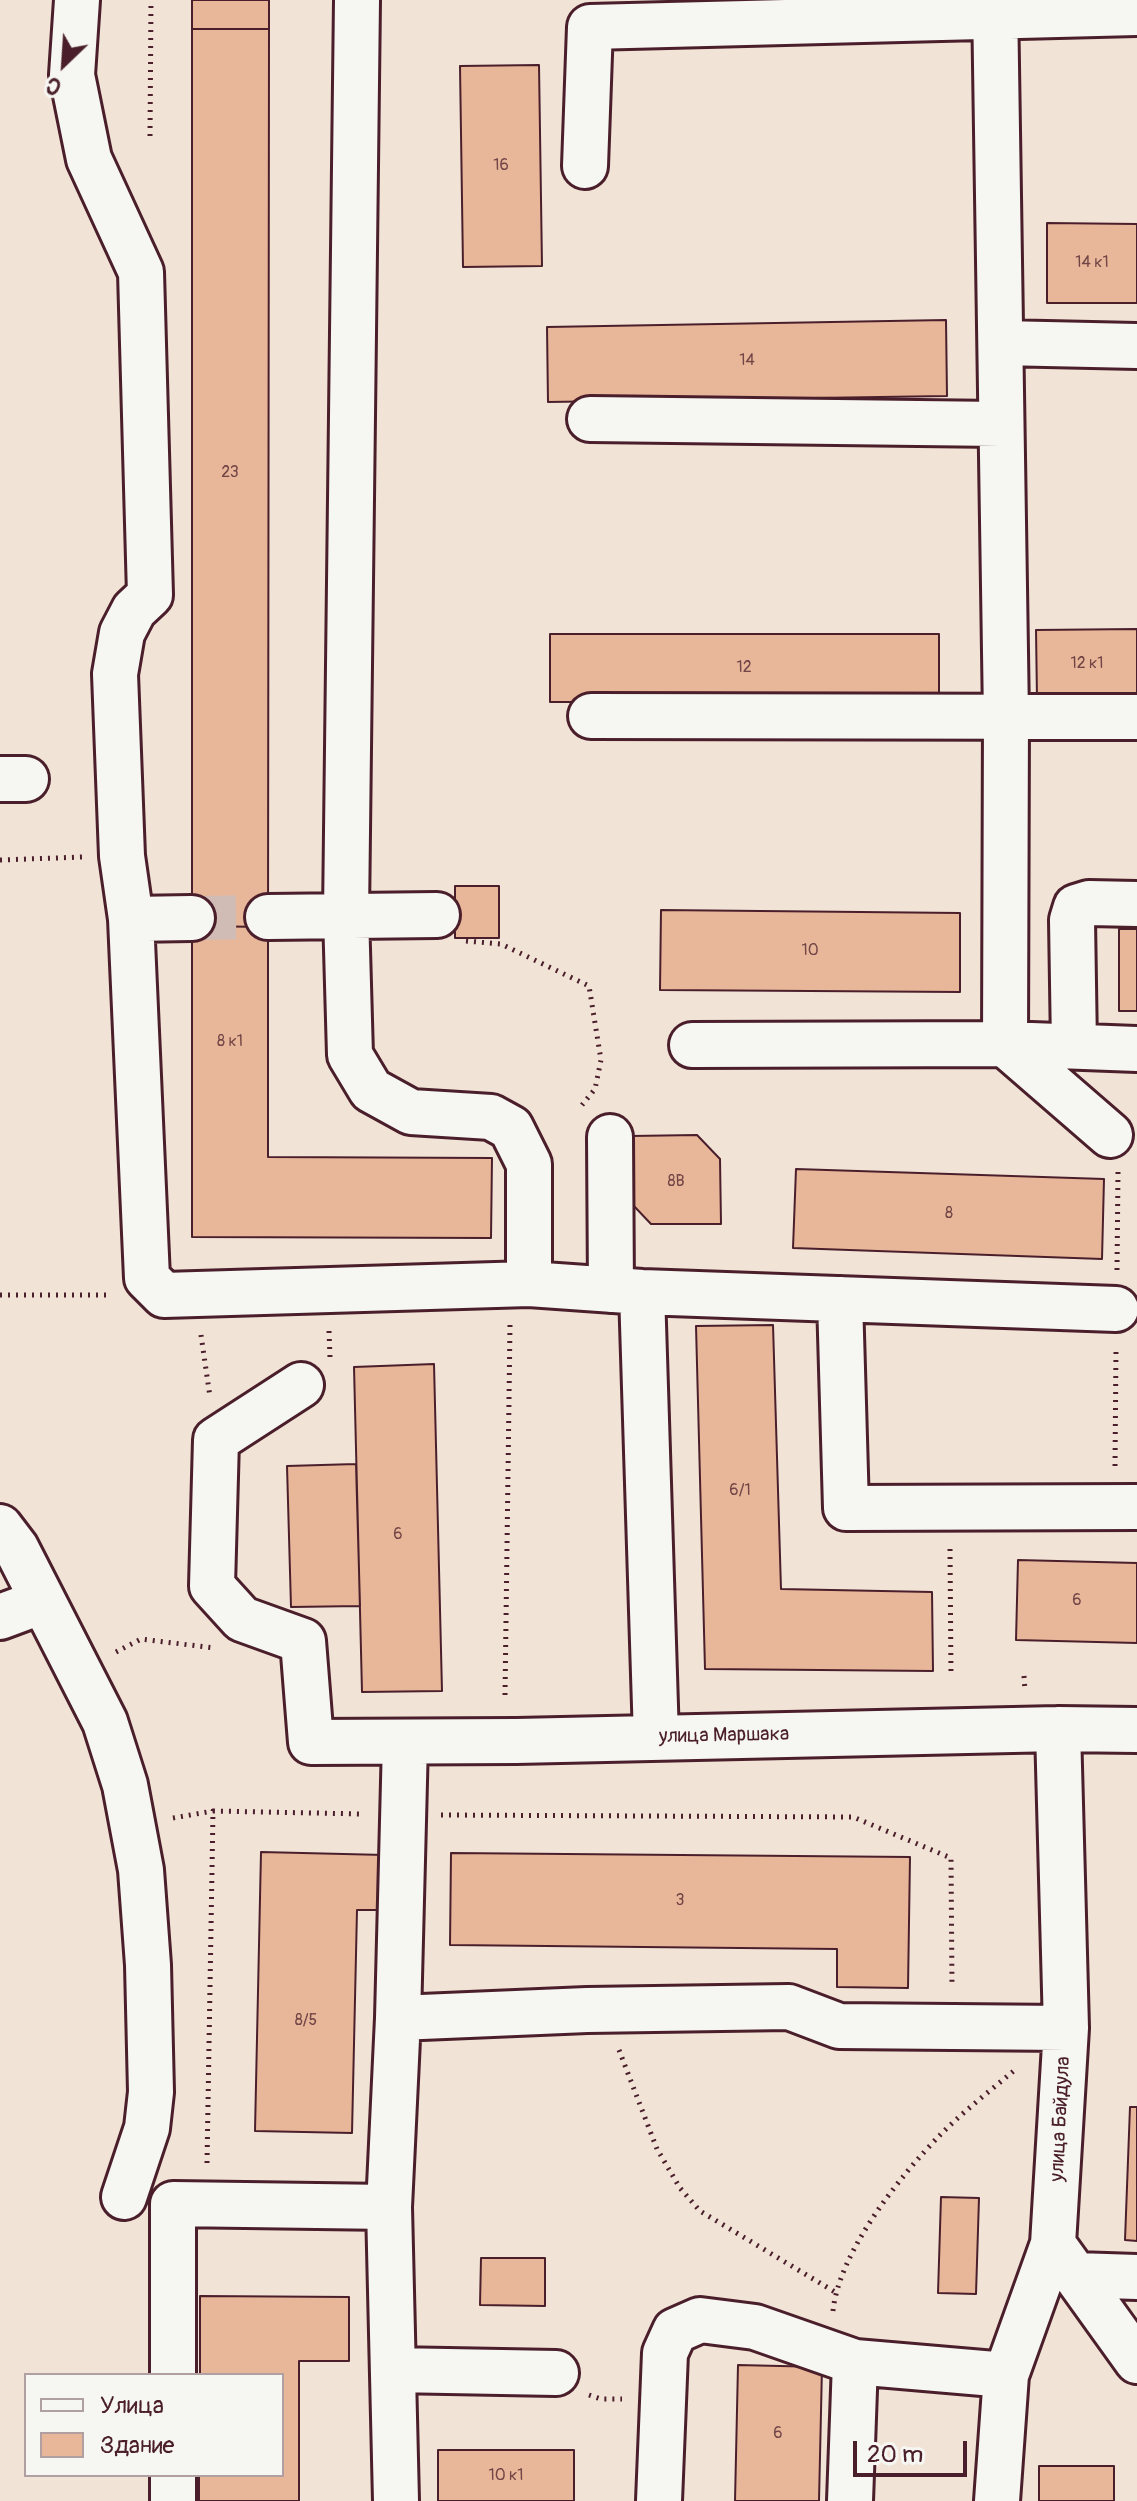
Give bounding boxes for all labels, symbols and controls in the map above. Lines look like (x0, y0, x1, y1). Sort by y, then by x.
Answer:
north arrow (24, 24, 104, 104)
text: С (42, 70, 66, 101)
house number: 16 (493, 156, 509, 176)
house number: 14 к1 (1075, 253, 1109, 273)
house number: 14 (739, 351, 755, 371)
house number: 23 (221, 463, 239, 483)
house number: 12 к1 (1070, 654, 1104, 674)
house number: 12 (736, 658, 752, 678)
house number: 10 (801, 941, 819, 961)
house number: 8 к1 (217, 1032, 243, 1052)
house number: 8В (667, 1172, 685, 1192)
house number: 8 (945, 1204, 953, 1224)
house number: 6/1 (729, 1481, 751, 1501)
house number: 6 (393, 1525, 403, 1545)
house number: 6 (1072, 1591, 1082, 1611)
street label: улица Маршака (659, 1723, 789, 1749)
house number: 3 (676, 1891, 684, 1911)
house number: 8/5 (295, 2011, 317, 2031)
street label: улица Байдула (1046, 2056, 1076, 2182)
legend (24, 2373, 284, 2477)
text: Улица (100, 2391, 164, 2420)
house number: 6 (773, 2424, 783, 2444)
scale bar (857, 2425, 971, 2475)
text: Здание (100, 2431, 174, 2460)
text: 20 m (867, 2440, 923, 2469)
house number: 10 к1 (488, 2466, 524, 2486)

